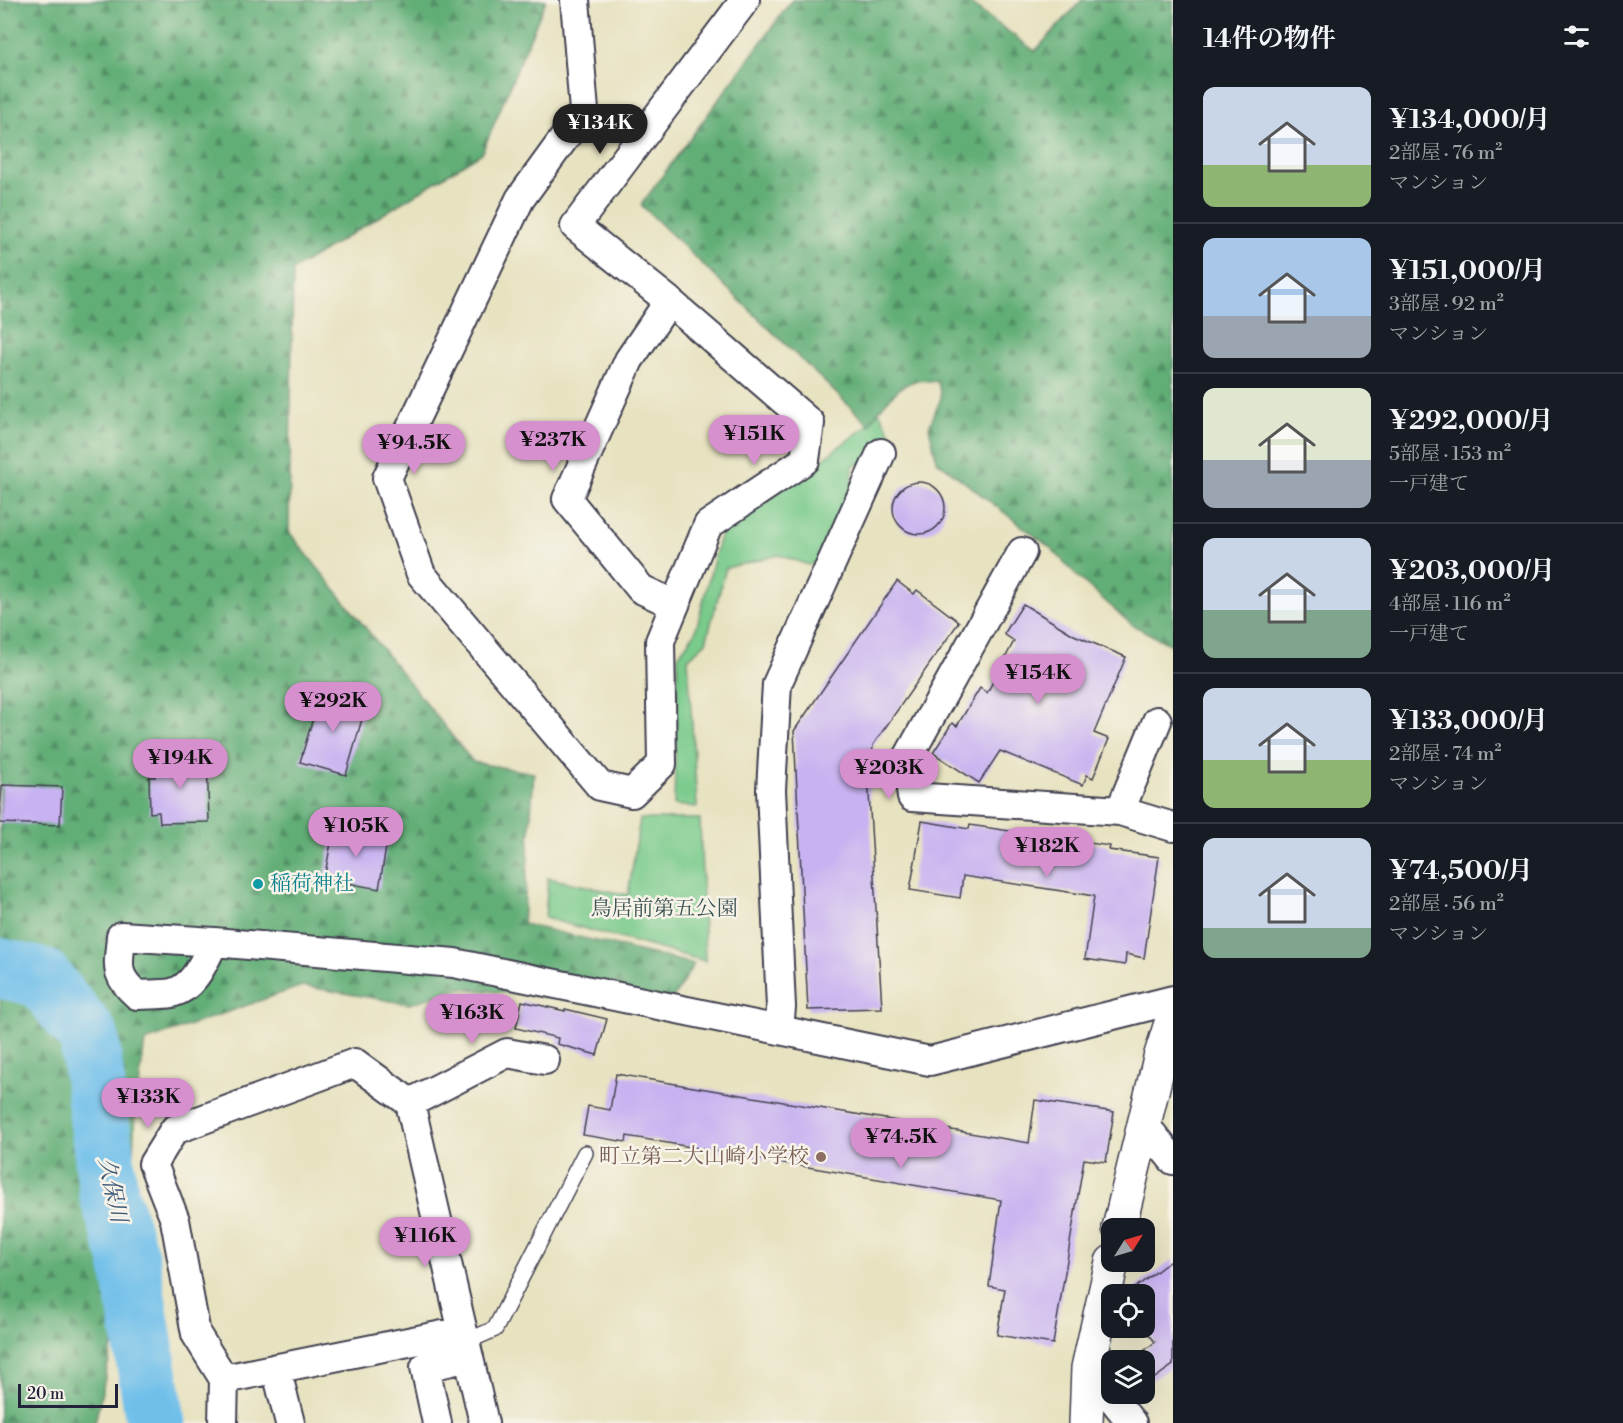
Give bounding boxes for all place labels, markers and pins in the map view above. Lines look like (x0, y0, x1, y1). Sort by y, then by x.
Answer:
pin: ¥134K (558, 104, 642, 155)
pin: ¥151K (712, 415, 796, 466)
pin: ¥237K (511, 421, 595, 472)
pin: ¥94.5K (365, 424, 463, 475)
pin: ¥154K (996, 654, 1080, 705)
pin: ¥292K (291, 682, 375, 733)
pin: ¥194K (138, 739, 222, 790)
pin: ¥203K (847, 749, 931, 800)
pin: ¥105K (314, 807, 398, 858)
pin: ¥182K (1005, 827, 1089, 878)
place label: 稲荷神社 (270, 871, 354, 897)
marker: 稲荷神社 (251, 877, 265, 891)
pin: ¥163K (430, 994, 514, 1045)
pin: ¥133K (106, 1078, 190, 1129)
pin: ¥74.5K (852, 1118, 950, 1169)
place label: 町立第二大山崎小学校 (599, 1144, 809, 1170)
marker: 町立第二大山崎小学校 (814, 1150, 828, 1164)
pin: ¥116K (383, 1217, 467, 1268)

